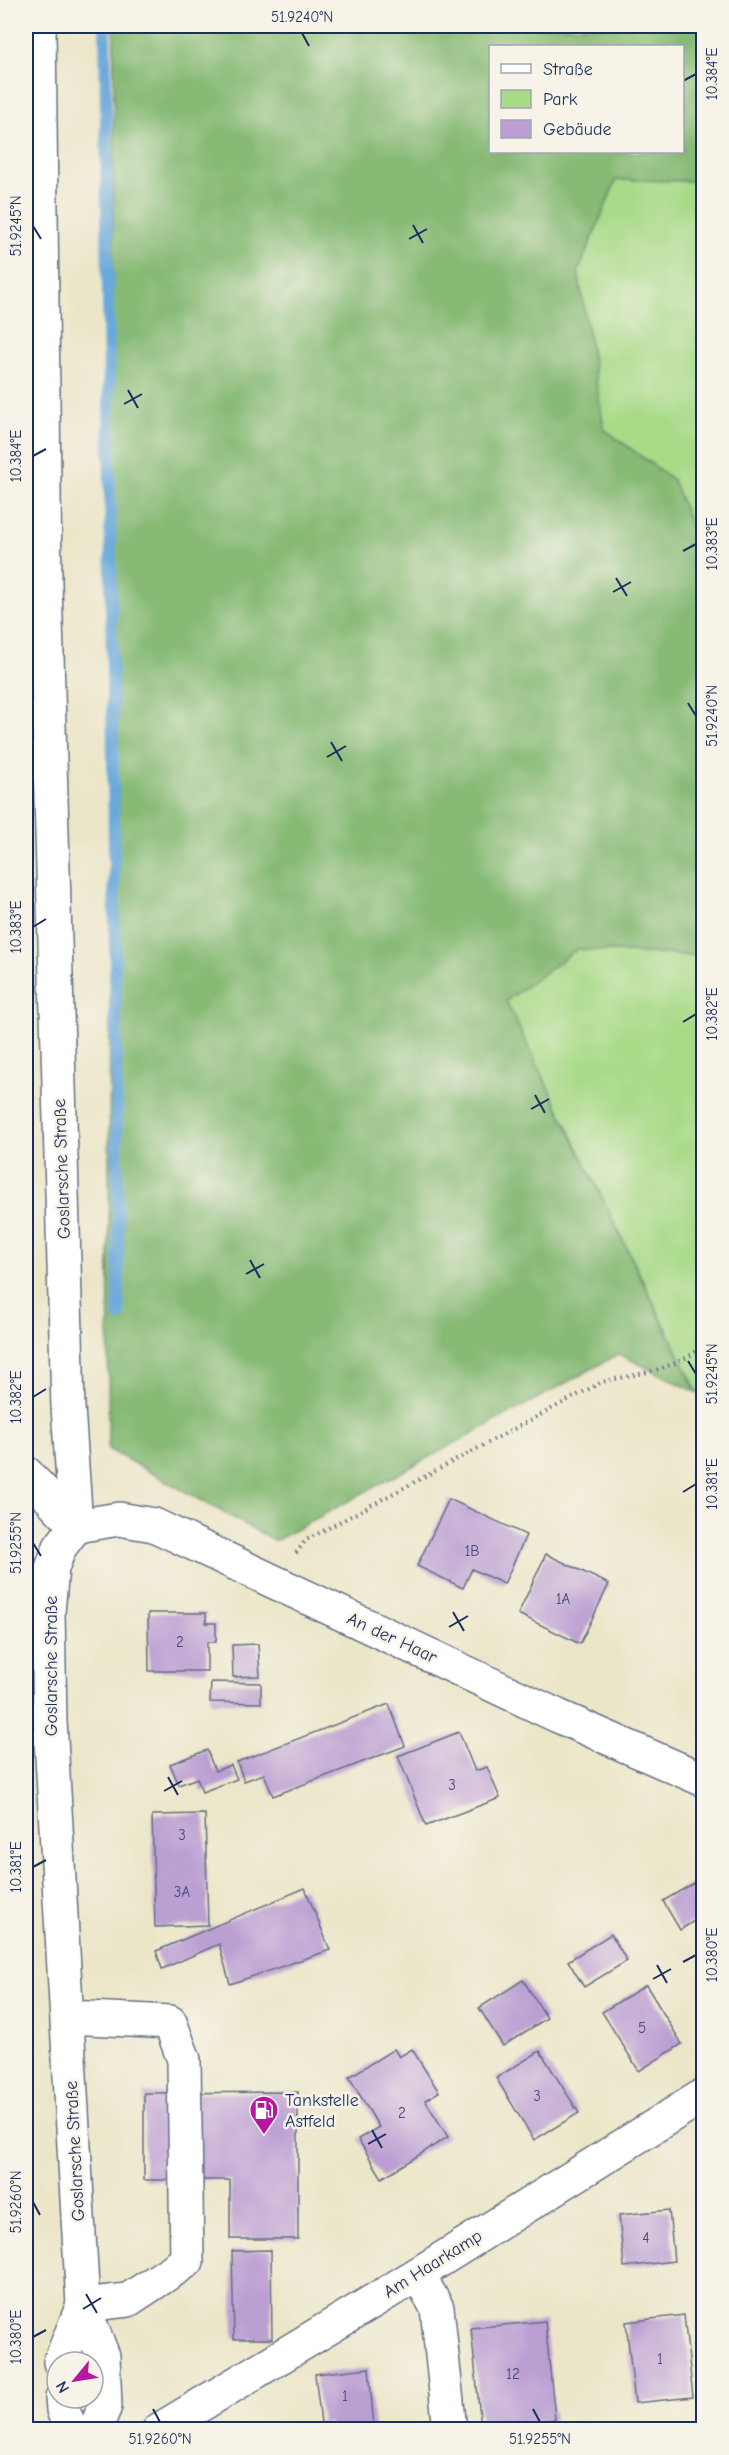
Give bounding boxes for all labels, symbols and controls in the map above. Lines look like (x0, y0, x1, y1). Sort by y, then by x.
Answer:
text: 51.9240°N (271, 8, 333, 26)
legend (489, 45, 684, 153)
text: 10.384°E (703, 48, 721, 100)
text: Straße (543, 59, 593, 80)
text: Park (543, 89, 578, 110)
text: Gebäude (543, 119, 612, 140)
text: 51.9245°N (7, 195, 25, 257)
text: 10.384°E (7, 430, 25, 482)
text: 10.383°E (703, 517, 721, 571)
text: 51.9240°N (703, 685, 721, 747)
text: 10.383°E (7, 900, 25, 954)
text: 10.382°E (703, 987, 721, 1041)
street label: Goslarsche Straße (49, 1098, 75, 1240)
text: 51.9245°N (703, 1343, 721, 1405)
text: 10.382°E (7, 1370, 25, 1424)
text: 10.381°E (703, 1458, 721, 1510)
text: 51.9255°N (7, 1512, 25, 1574)
house number: 1B (464, 1542, 480, 1560)
house number: 1A (556, 1590, 571, 1608)
street label: Goslarsche Straße (41, 1596, 62, 1736)
street label: An der Haar (344, 1608, 441, 1668)
house number: 2 (176, 1633, 184, 1651)
house number: 3 (448, 1776, 456, 1794)
house number: 3 (178, 1826, 186, 1844)
text: 10.381°E (7, 1841, 25, 1893)
house number: 3A (174, 1883, 190, 1901)
text: 10.380°E (703, 1928, 721, 1982)
house number: 5 (638, 2019, 646, 2037)
street label: Goslarsche Straße (61, 2080, 89, 2222)
house number: 3 (533, 2087, 541, 2105)
place label: Tankstelle Astfeld (285, 2090, 359, 2132)
fuel station icon: Tankstelle Astfeld (248, 2094, 280, 2136)
house number: 2 (398, 2104, 406, 2122)
text: 51.9260°N (7, 2170, 25, 2234)
street label: Am Haarkamp (380, 2225, 486, 2303)
house number: 4 (642, 2229, 650, 2247)
text: 10.380°E (7, 2310, 25, 2364)
north arrow (45, 2350, 105, 2410)
house number: 1 (657, 2350, 663, 2368)
house number: 12 (506, 2365, 520, 2383)
text: N (52, 2378, 73, 2396)
house number: 1 (342, 2387, 348, 2405)
text: 51.9260°N (128, 2430, 192, 2448)
text: 51.9255°N (509, 2430, 571, 2448)

